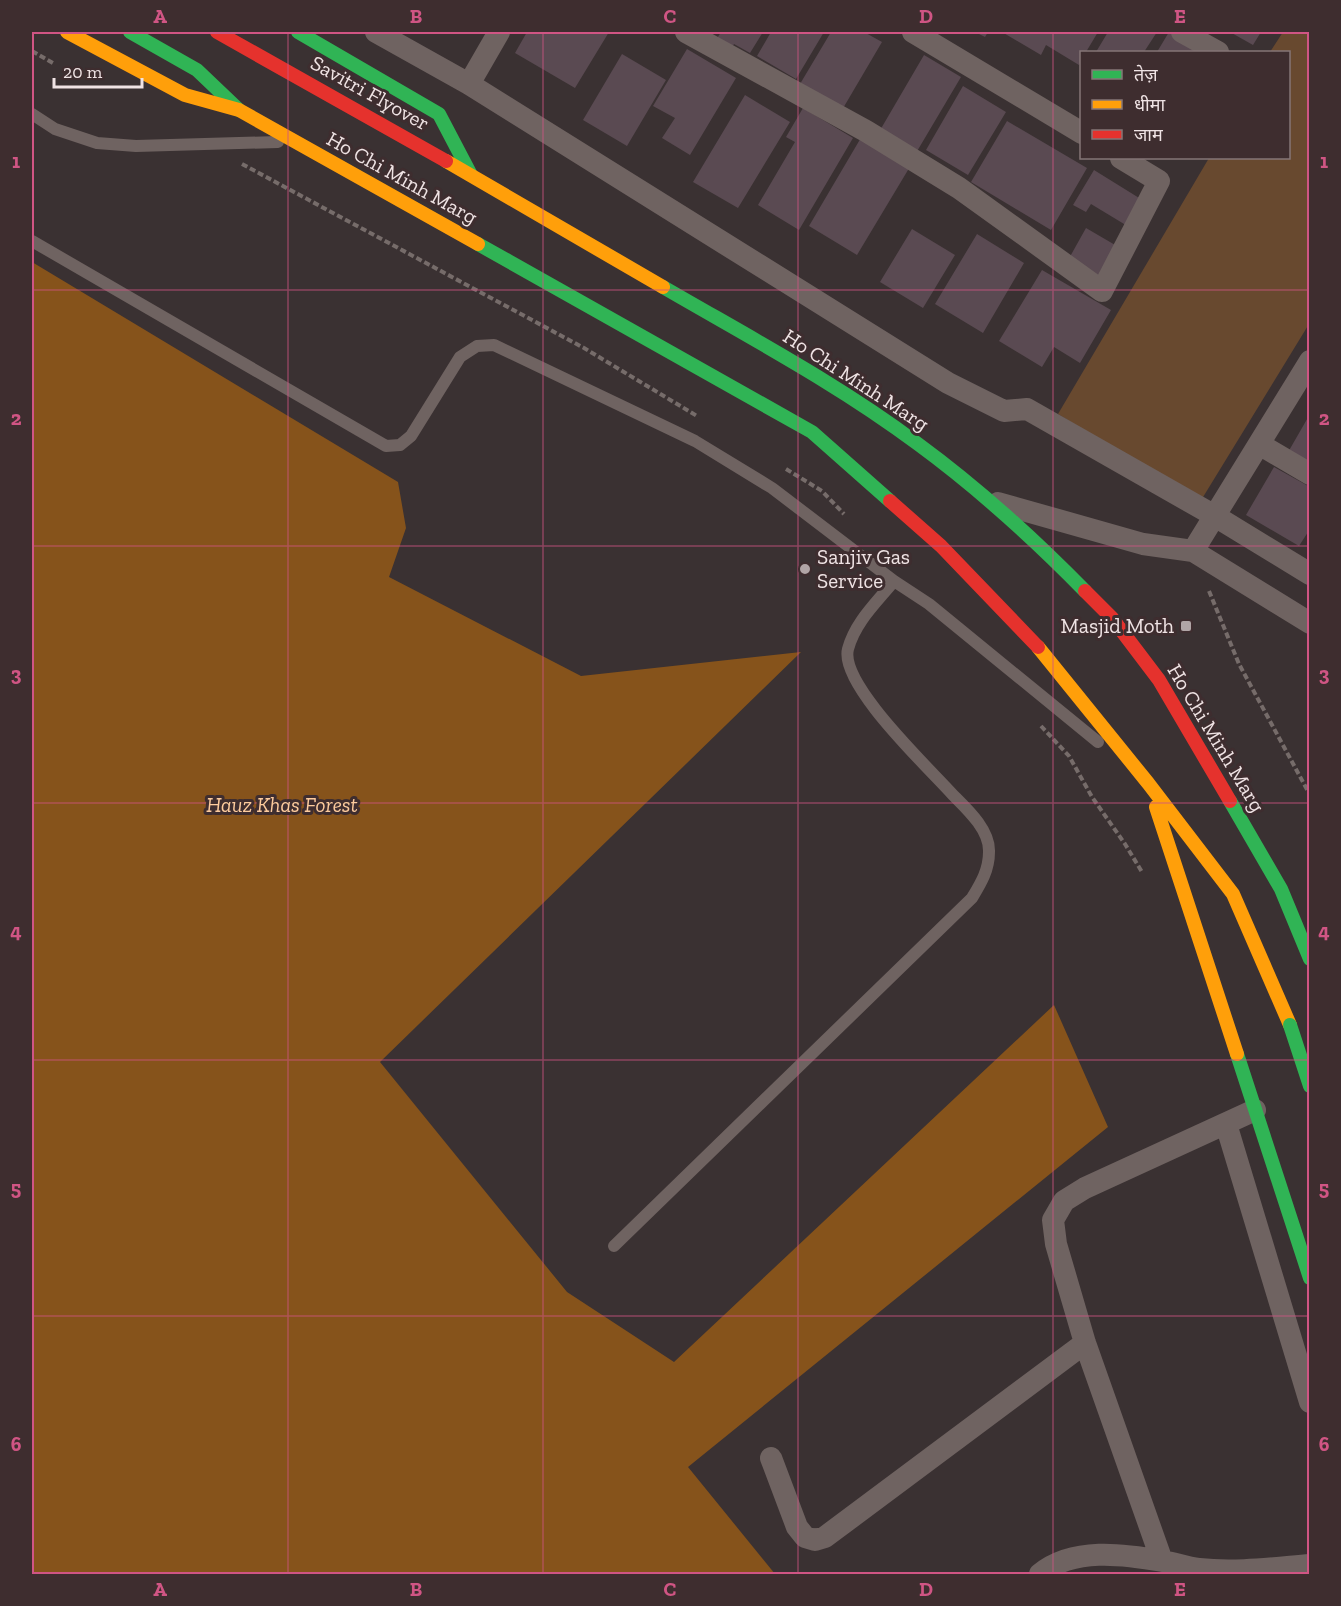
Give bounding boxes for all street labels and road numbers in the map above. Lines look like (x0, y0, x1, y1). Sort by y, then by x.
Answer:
street label: Savitri Flyover (307, 50, 434, 135)
street label: Ho Chi Minh Marg (323, 126, 482, 230)
street label: Ho Chi Minh Marg (779, 323, 934, 436)
street label: Ho Chi Minh Marg (1162, 659, 1271, 817)

